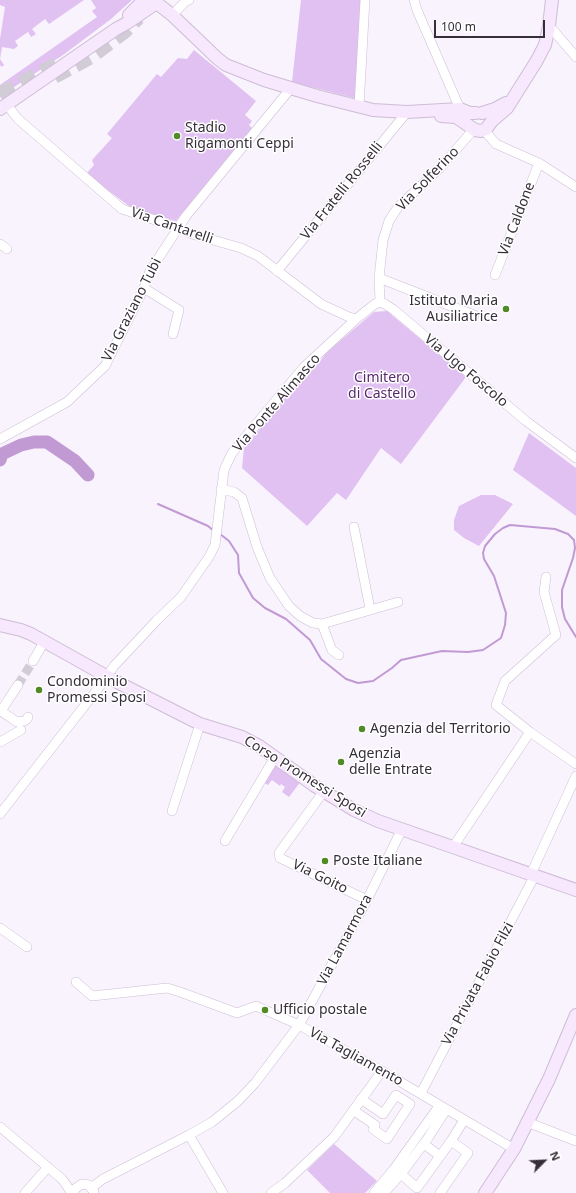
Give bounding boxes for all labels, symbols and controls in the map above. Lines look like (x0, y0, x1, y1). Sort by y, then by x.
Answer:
scale bar (436, 12, 547, 38)
text: 100 m (441, 18, 476, 35)
place label: Stadio Rigamonti Ceppi (185, 120, 294, 152)
marker: Stadio Rigamonti Ceppi (172, 131, 182, 141)
street label: Via Fratelli Rosselli (297, 139, 387, 243)
street label: Via Solferino (393, 143, 463, 215)
street label: Via Caldone (495, 180, 539, 258)
street label: Via Cantarelli (129, 204, 215, 248)
street label: Via Graziano Tubi (99, 255, 165, 365)
place label: Istituto Maria Ausiliatrice (409, 293, 498, 326)
marker: Istituto Maria Ausiliatrice (501, 304, 511, 314)
street label: Via Ugo Foscolo (421, 331, 511, 411)
street label: Via Ponte Alimasco (230, 350, 324, 456)
park label: Cimitero di Castello (348, 370, 416, 402)
place label: Condominio Promessi Sposi (47, 674, 146, 706)
marker: Condominio Promessi Sposi (34, 685, 44, 695)
place label: Agenzia del Territorio (370, 721, 511, 737)
marker: Agenzia del Territorio (357, 724, 367, 734)
street label: Corso Promessi Sposi (241, 732, 369, 822)
place label: Agenzia delle Entrate (349, 746, 432, 778)
marker: Agenzia delle Entrate (336, 757, 346, 767)
place label: Poste Italiane (333, 853, 423, 869)
street label: Via Goito (290, 856, 350, 898)
marker: Poste Italiane (320, 856, 330, 866)
street label: Via Lamarmora (314, 892, 376, 988)
street label: Via Privata Fabio Filzi (438, 920, 518, 1048)
place label: Ufficio postale (273, 1002, 367, 1018)
marker: Ufficio postale (260, 1005, 270, 1015)
street label: Via Tagliamento (306, 1024, 406, 1090)
north arrow (524, 1141, 564, 1181)
text: N (547, 1149, 564, 1163)

